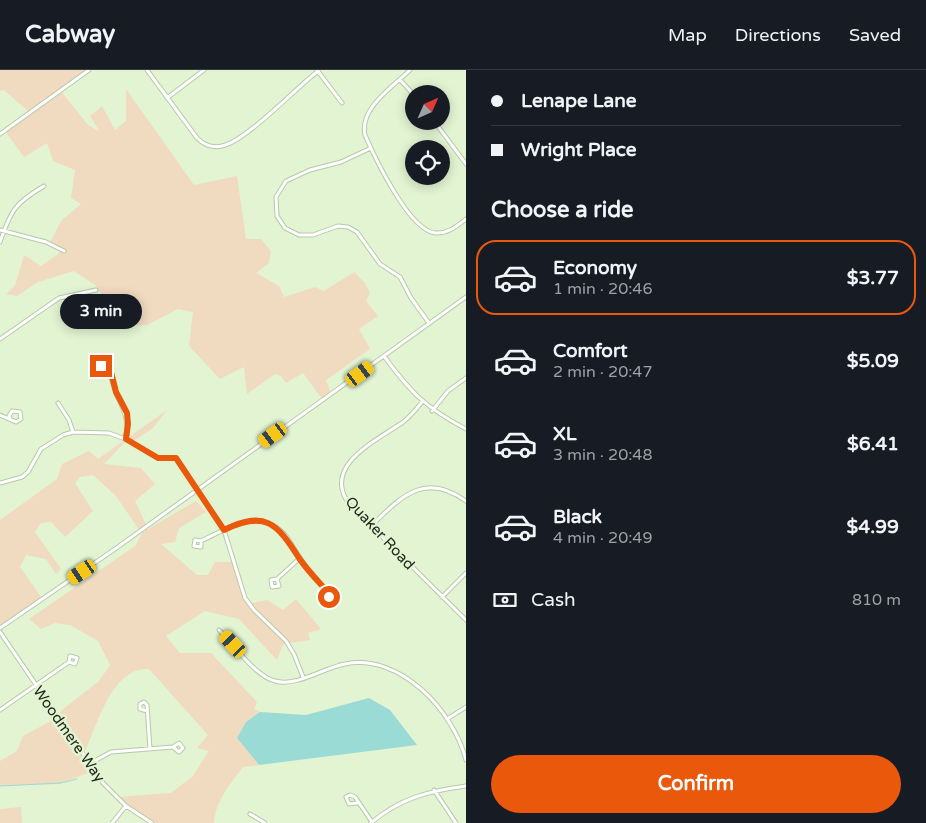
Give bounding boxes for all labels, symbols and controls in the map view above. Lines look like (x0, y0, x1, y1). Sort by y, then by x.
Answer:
text: Cabway (25, 20, 115, 49)
text: Map (668, 24, 707, 46)
text: Directions (735, 24, 821, 46)
text: Saved (849, 24, 901, 46)
north arrow (405, 85, 450, 130)
map controls (405, 85, 450, 185)
text: Lenape Lane (521, 90, 637, 112)
text: Wright Place (521, 139, 637, 161)
button: locate (405, 140, 450, 185)
text: Choose a ride (491, 197, 634, 223)
icon: car (493, 255, 538, 300)
text: Economy (553, 257, 637, 279)
text: $3.77 (847, 267, 899, 289)
text: 1 min · 20:46 (553, 279, 652, 299)
callout: 3 min (60, 294, 142, 328)
text: 3 min (80, 301, 122, 321)
icon: car (493, 338, 538, 383)
text: Comfort (553, 340, 627, 362)
text: $5.09 (847, 350, 899, 372)
route end (90, 355, 112, 377)
car (343, 359, 376, 389)
text: 2 min · 20:47 (553, 362, 652, 382)
car (256, 420, 289, 450)
icon: car (493, 421, 538, 466)
text: XL (553, 423, 577, 445)
text: $6.41 (847, 433, 899, 455)
text: 3 min · 20:48 (553, 445, 652, 465)
street label: Quaker Road (342, 493, 418, 573)
icon: car (493, 504, 538, 549)
text: Black (553, 506, 602, 528)
text: $4.99 (847, 516, 899, 538)
text: 4 min · 20:49 (553, 528, 652, 548)
car (65, 557, 98, 587)
route start (318, 586, 340, 608)
icon: cash (491, 586, 519, 614)
text: Cash (531, 589, 576, 611)
text: 810 m (852, 590, 901, 610)
car (217, 628, 248, 660)
street label: Woodmere Way (29, 682, 109, 786)
button: Confirm (491, 755, 901, 813)

